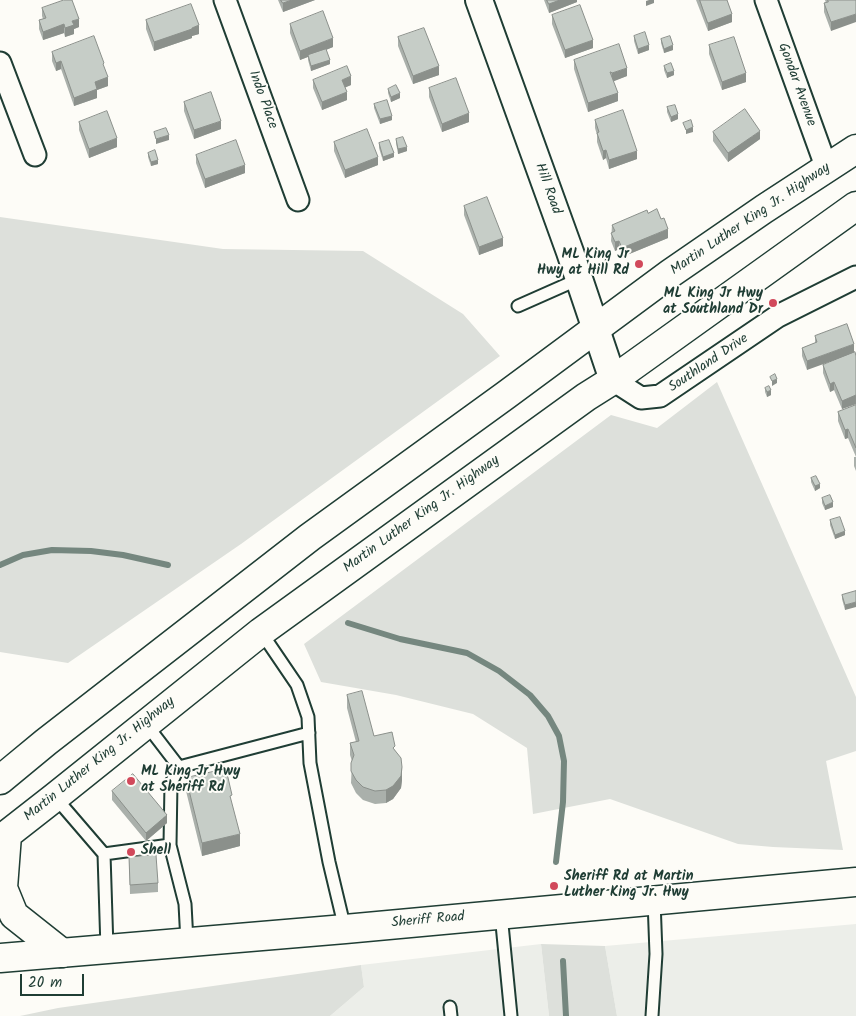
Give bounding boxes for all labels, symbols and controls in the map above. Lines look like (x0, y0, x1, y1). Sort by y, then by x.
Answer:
street label: Gondar Avenue (773, 41, 819, 129)
street label: Indo Place (244, 69, 280, 131)
street label: Martin Luther King Jr. Highway (668, 160, 834, 280)
street label: Hill Road (530, 161, 564, 217)
place label: ML King Jr Hwy at Hill Rd (537, 248, 629, 280)
marker: ML King Jr Hwy at Hill Rd (633, 258, 645, 270)
place label: ML King Jr Hwy at Southland Dr (663, 287, 763, 320)
marker: ML King Jr Hwy at Southland Dr (767, 297, 779, 309)
street label: Southland Drive (666, 331, 752, 397)
street label: Martin Luther King Jr. Highway (341, 453, 503, 577)
street label: Martin Luther King Jr. Highway (21, 694, 179, 826)
place label: ML King Jr Hwy at Sheriff Rd (141, 765, 240, 798)
marker: ML King Jr Hwy at Sheriff Rd (125, 775, 137, 787)
place label: Shell (141, 844, 171, 860)
marker: Shell (125, 846, 137, 858)
place label: Sheriff Rd at Martin Luther King Jr. Hwy (564, 870, 693, 902)
marker: Sheriff Rd at Martin Luther King Jr. Hwy (548, 880, 560, 892)
street label: Sheriff Road (391, 909, 465, 933)
scale bar (22, 964, 86, 996)
text: 20 m (28, 971, 62, 995)

